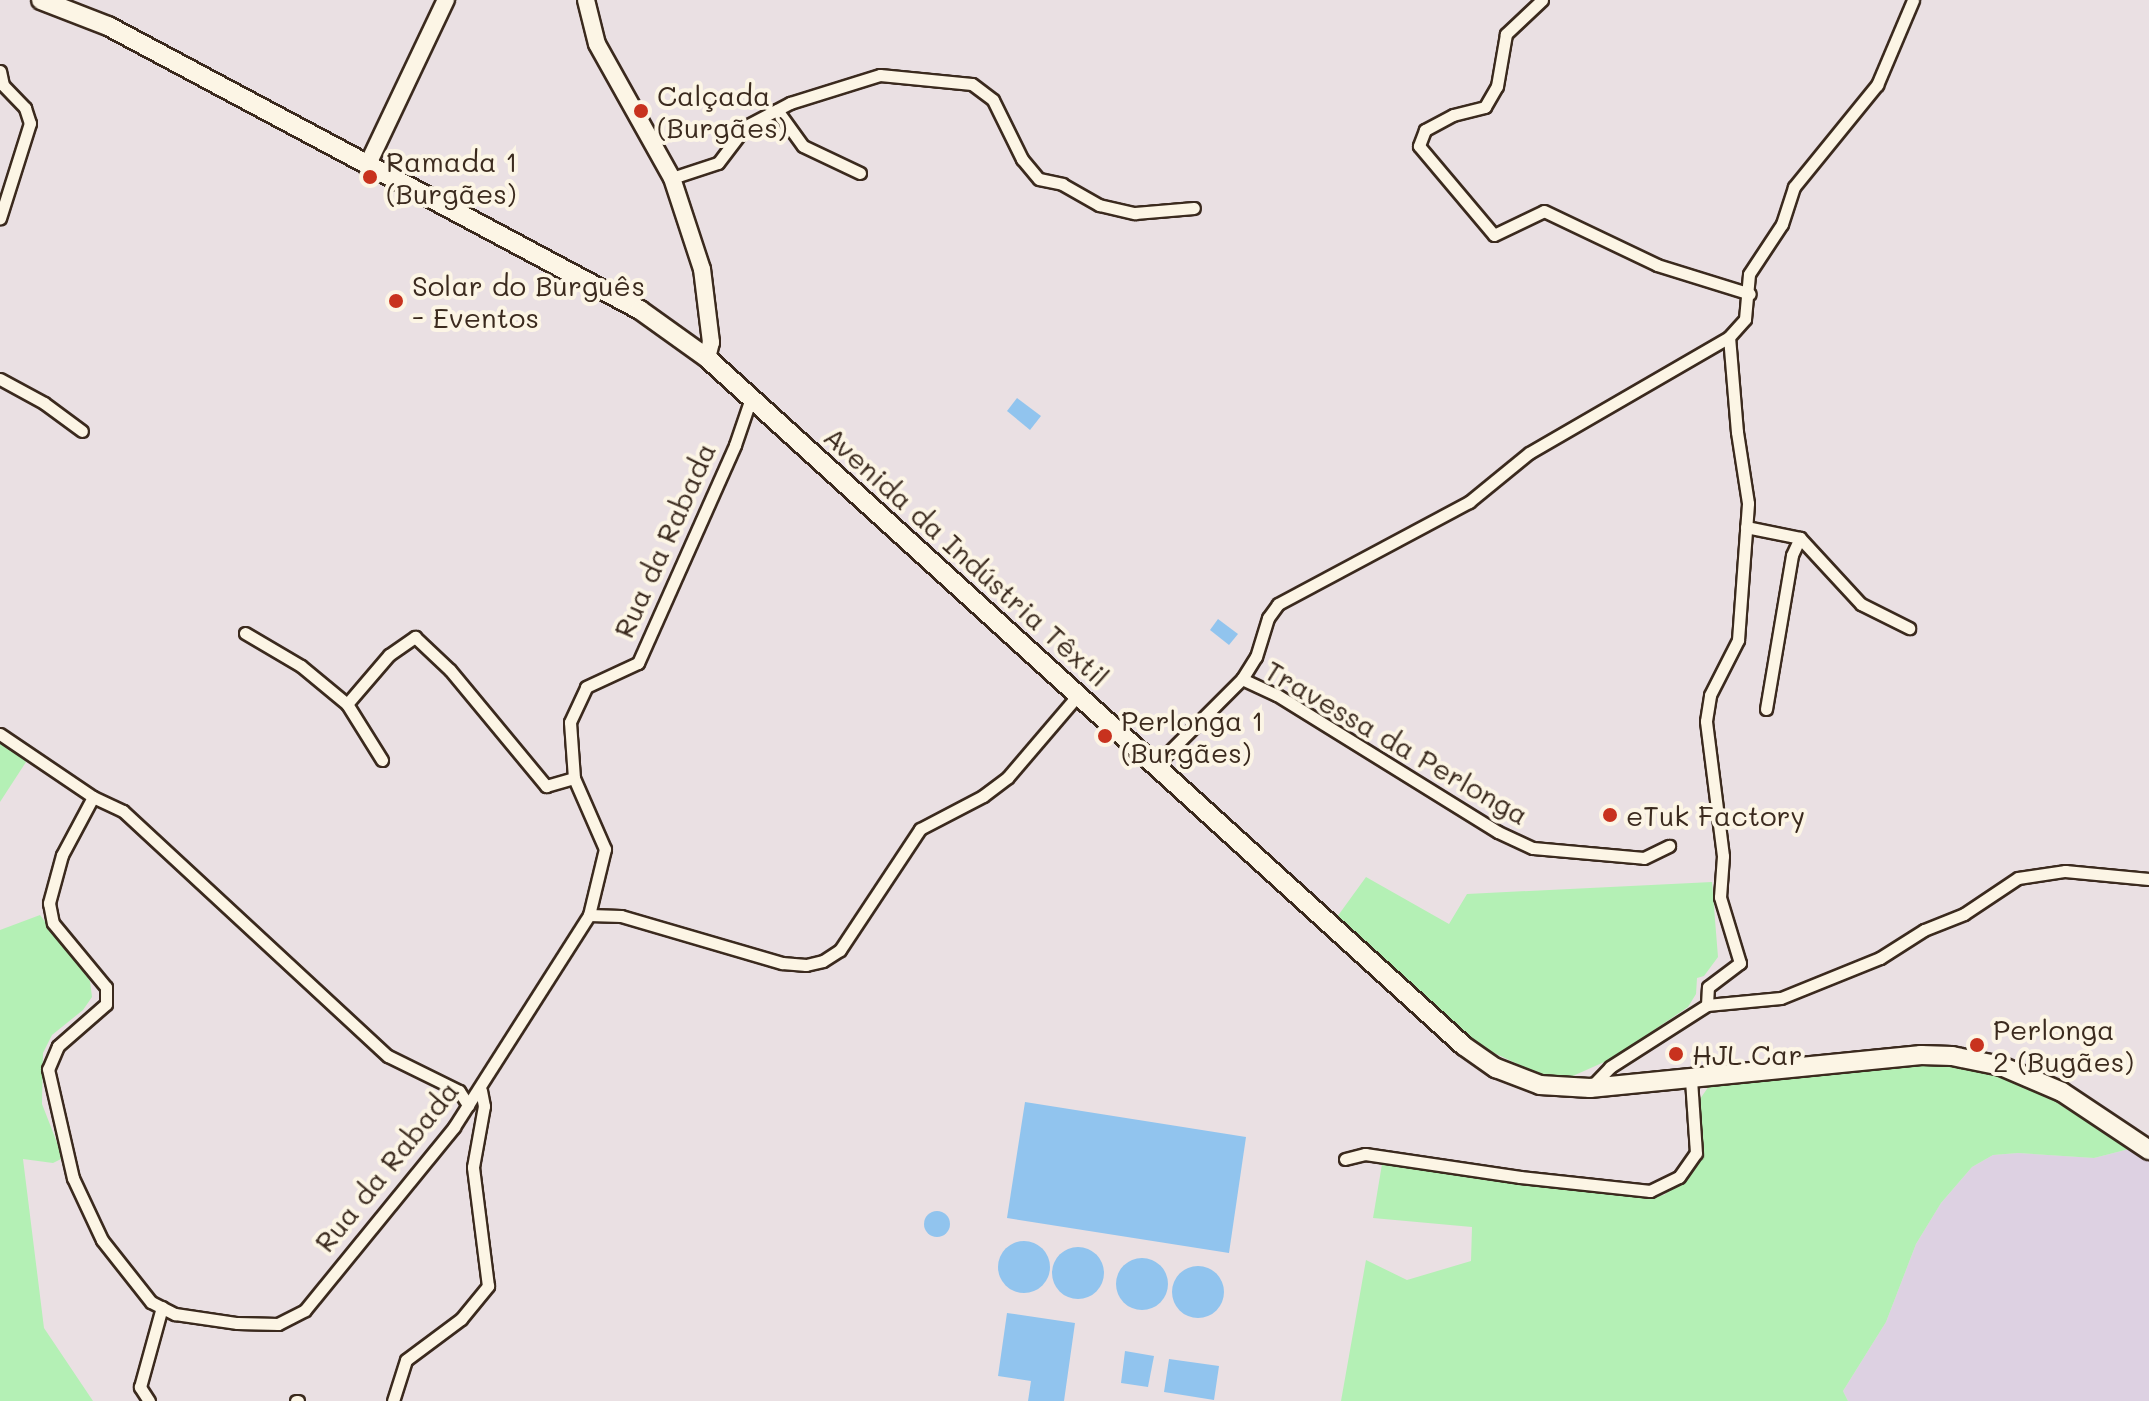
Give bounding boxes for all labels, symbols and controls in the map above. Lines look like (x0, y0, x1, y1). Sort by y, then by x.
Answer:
place label: Calçada (Burgães) (657, 78, 787, 144)
marker: Calçada (Burgães) (632, 102, 650, 120)
place label: Ramada 1 (Burgães) (386, 144, 518, 210)
marker: Ramada 1 (Burgães) (361, 168, 379, 186)
place label: Solar do Burguês - Eventos (412, 268, 645, 334)
marker: Solar do Burguês - Eventos (387, 292, 405, 310)
street label: Avenida da Indústria Têxtil (818, 419, 1116, 693)
street label: Rua da Rabada (606, 437, 722, 643)
street label: Travessa da Perlonga (1259, 653, 1535, 831)
place label: Perlonga 1 (Burgães) (1121, 703, 1264, 769)
marker: Perlonga 1 (Burgães) (1096, 727, 1114, 745)
place label: eTuk Factory (1626, 798, 1805, 832)
marker: eTuk Factory (1601, 806, 1619, 824)
place label: Perlonga 2 (Bugães) (1993, 1012, 2134, 1078)
marker: Perlonga 2 (Bugães) (1968, 1036, 1986, 1054)
place label: HJL Car (1692, 1037, 1803, 1071)
marker: HJL Car (1667, 1045, 1685, 1063)
street label: Rua da Rabada (307, 1074, 465, 1258)

